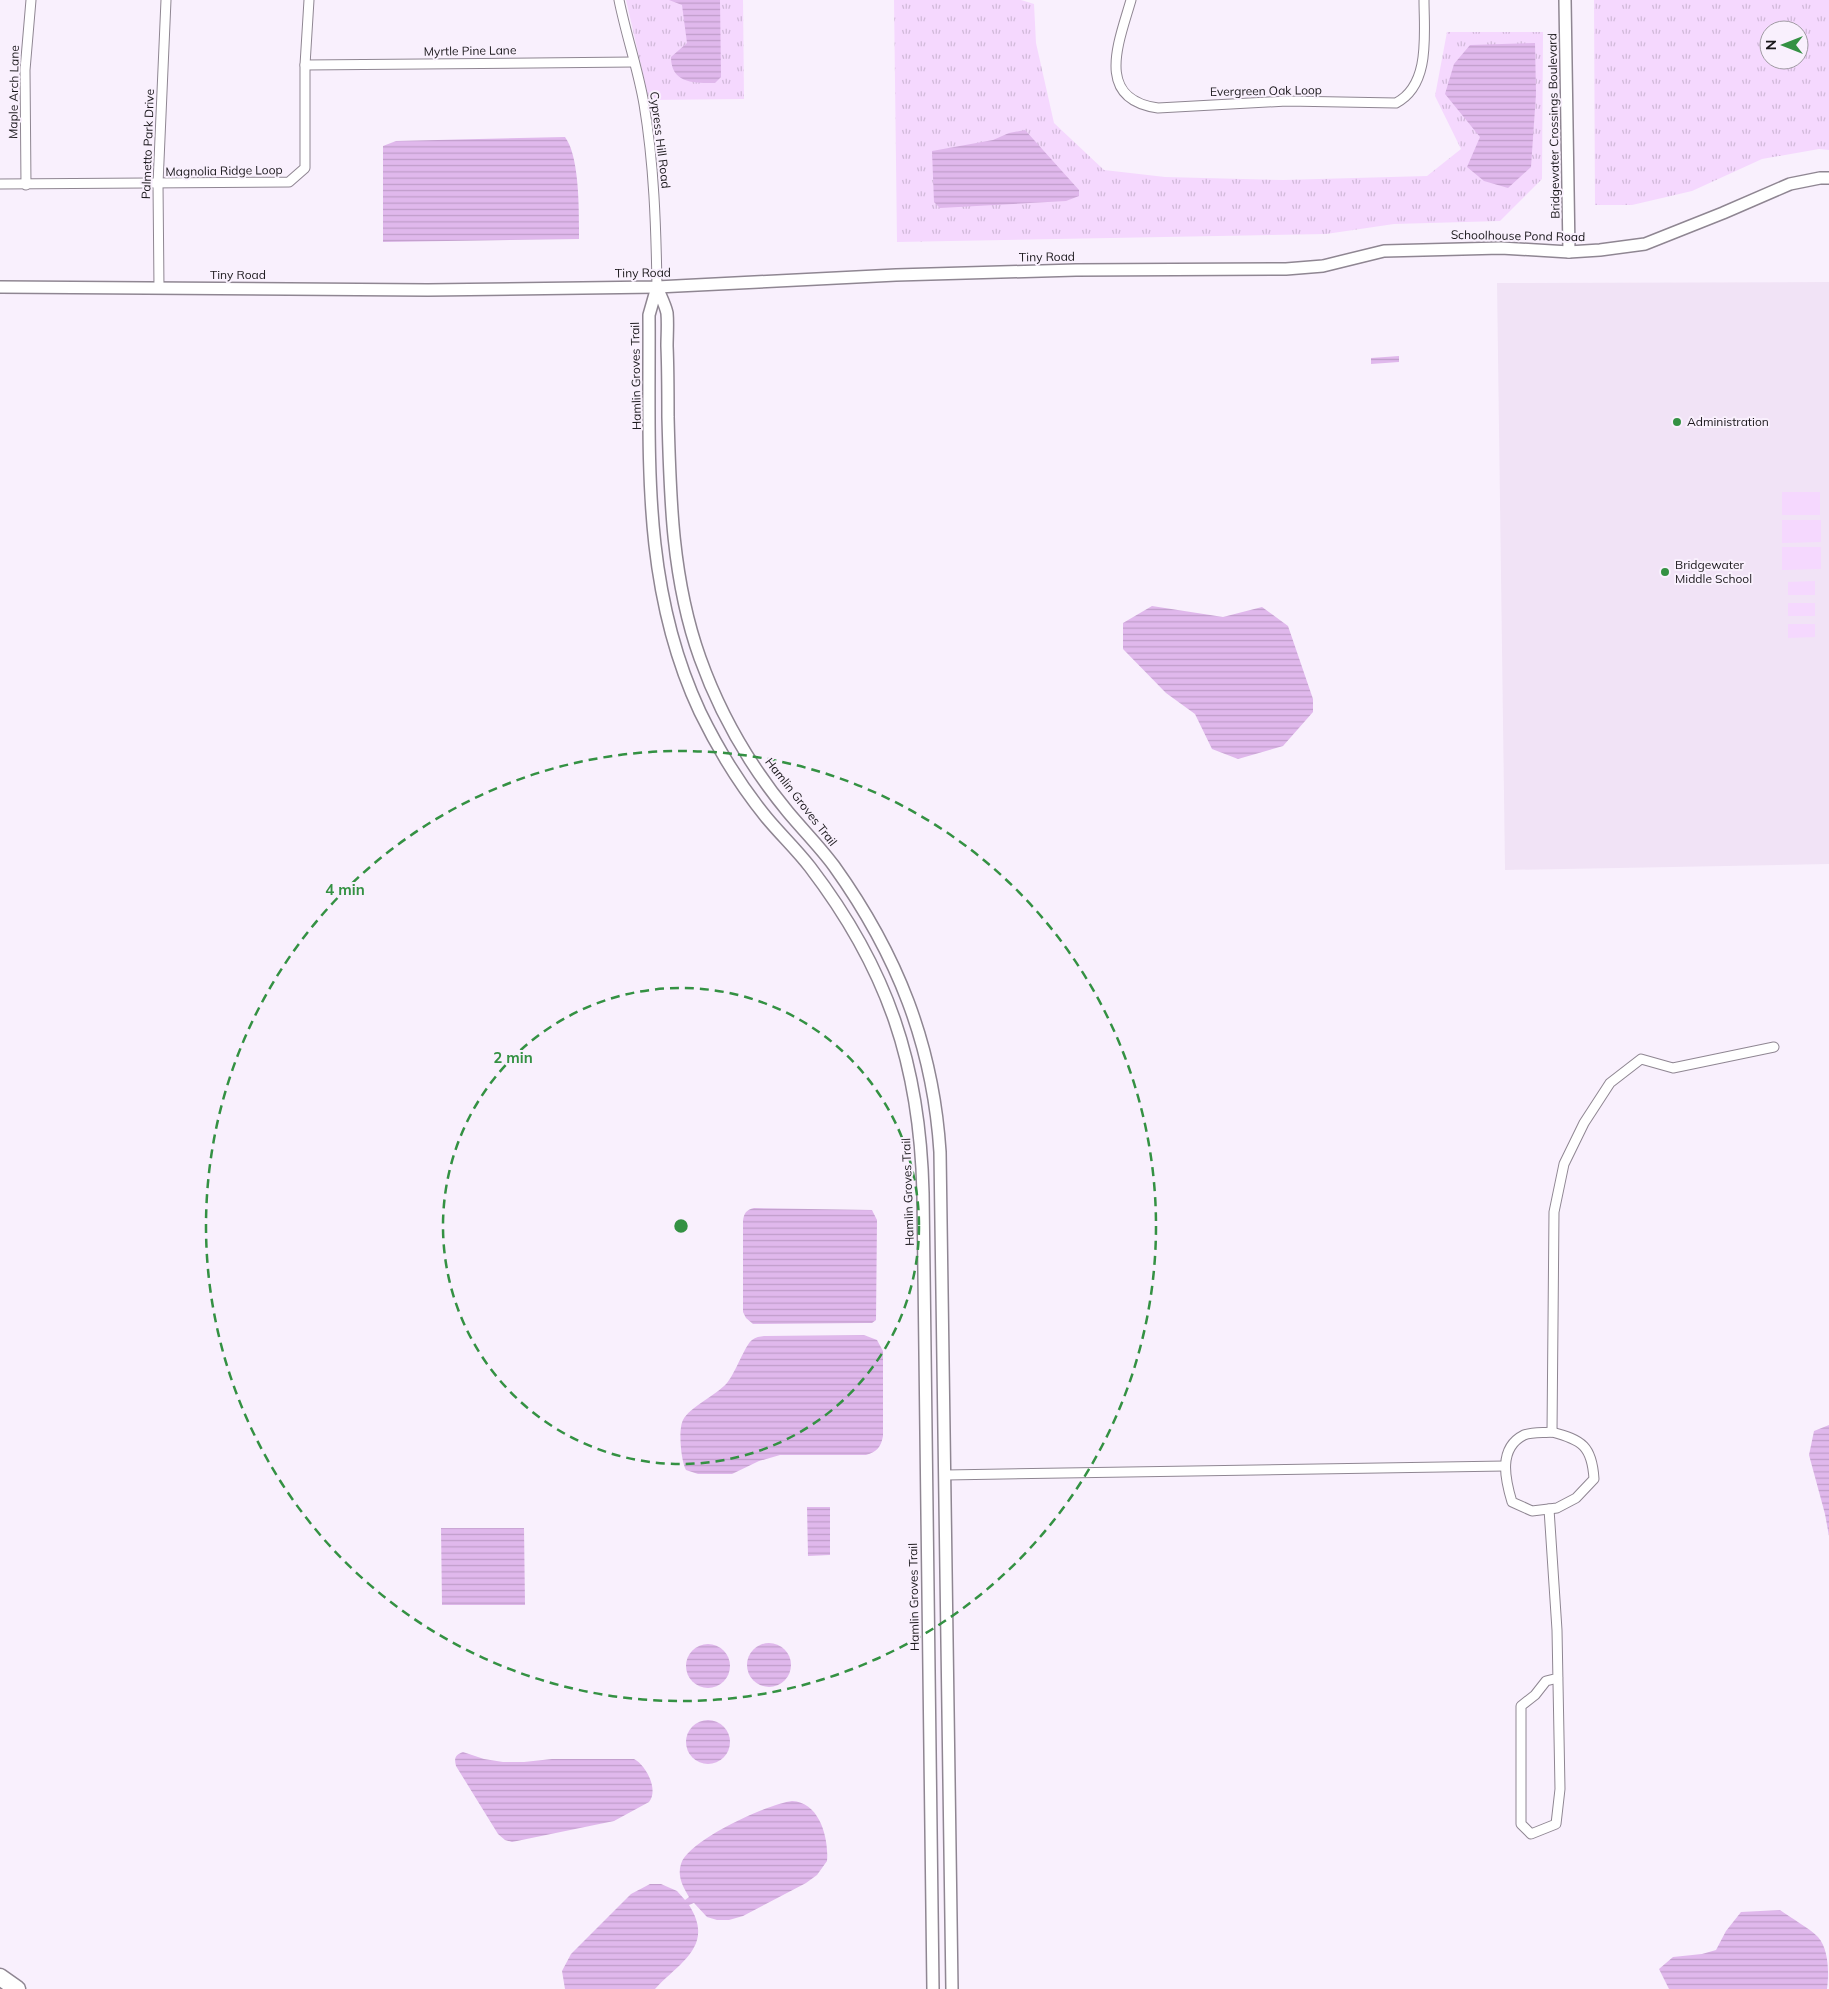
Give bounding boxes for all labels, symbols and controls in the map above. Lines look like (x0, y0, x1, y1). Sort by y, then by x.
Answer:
north arrow (1759, 20, 1809, 70)
street label: Bridgewater Crossings Boulevard (1544, 33, 1563, 219)
text: N (1762, 40, 1780, 50)
street label: Myrtle Pine Lane (424, 42, 516, 59)
street label: Maple Arch Lane (5, 45, 22, 139)
street label: Evergreen Oak Loop (1210, 82, 1322, 99)
street label: Palmetto Park Drive (138, 89, 157, 199)
street label: Cypress Hill Road (647, 91, 674, 189)
street label: Magnolia Ridge Loop (165, 162, 283, 179)
street label: Schoolhouse Pond Road (1451, 227, 1585, 244)
street label: Tiny Road (1019, 249, 1075, 264)
street label: Tiny Road (615, 265, 671, 280)
street label: Tiny Road (210, 267, 266, 282)
street label: Hamlin Groves Trail (627, 322, 644, 430)
place label: Administration (1687, 414, 1769, 429)
marker: Administration (1671, 416, 1683, 428)
place label: Bridgewater Middle School (1675, 557, 1752, 586)
marker: Bridgewater Middle School (1659, 566, 1671, 578)
street label: Hamlin Groves Trail (762, 754, 841, 849)
text: 4 min (325, 880, 365, 899)
text: 2 min (493, 1048, 533, 1067)
street label: Hamlin Groves Trail (898, 1138, 917, 1246)
centre of rings (672, 1217, 690, 1235)
street label: Hamlin Groves Trail (905, 1543, 922, 1651)

